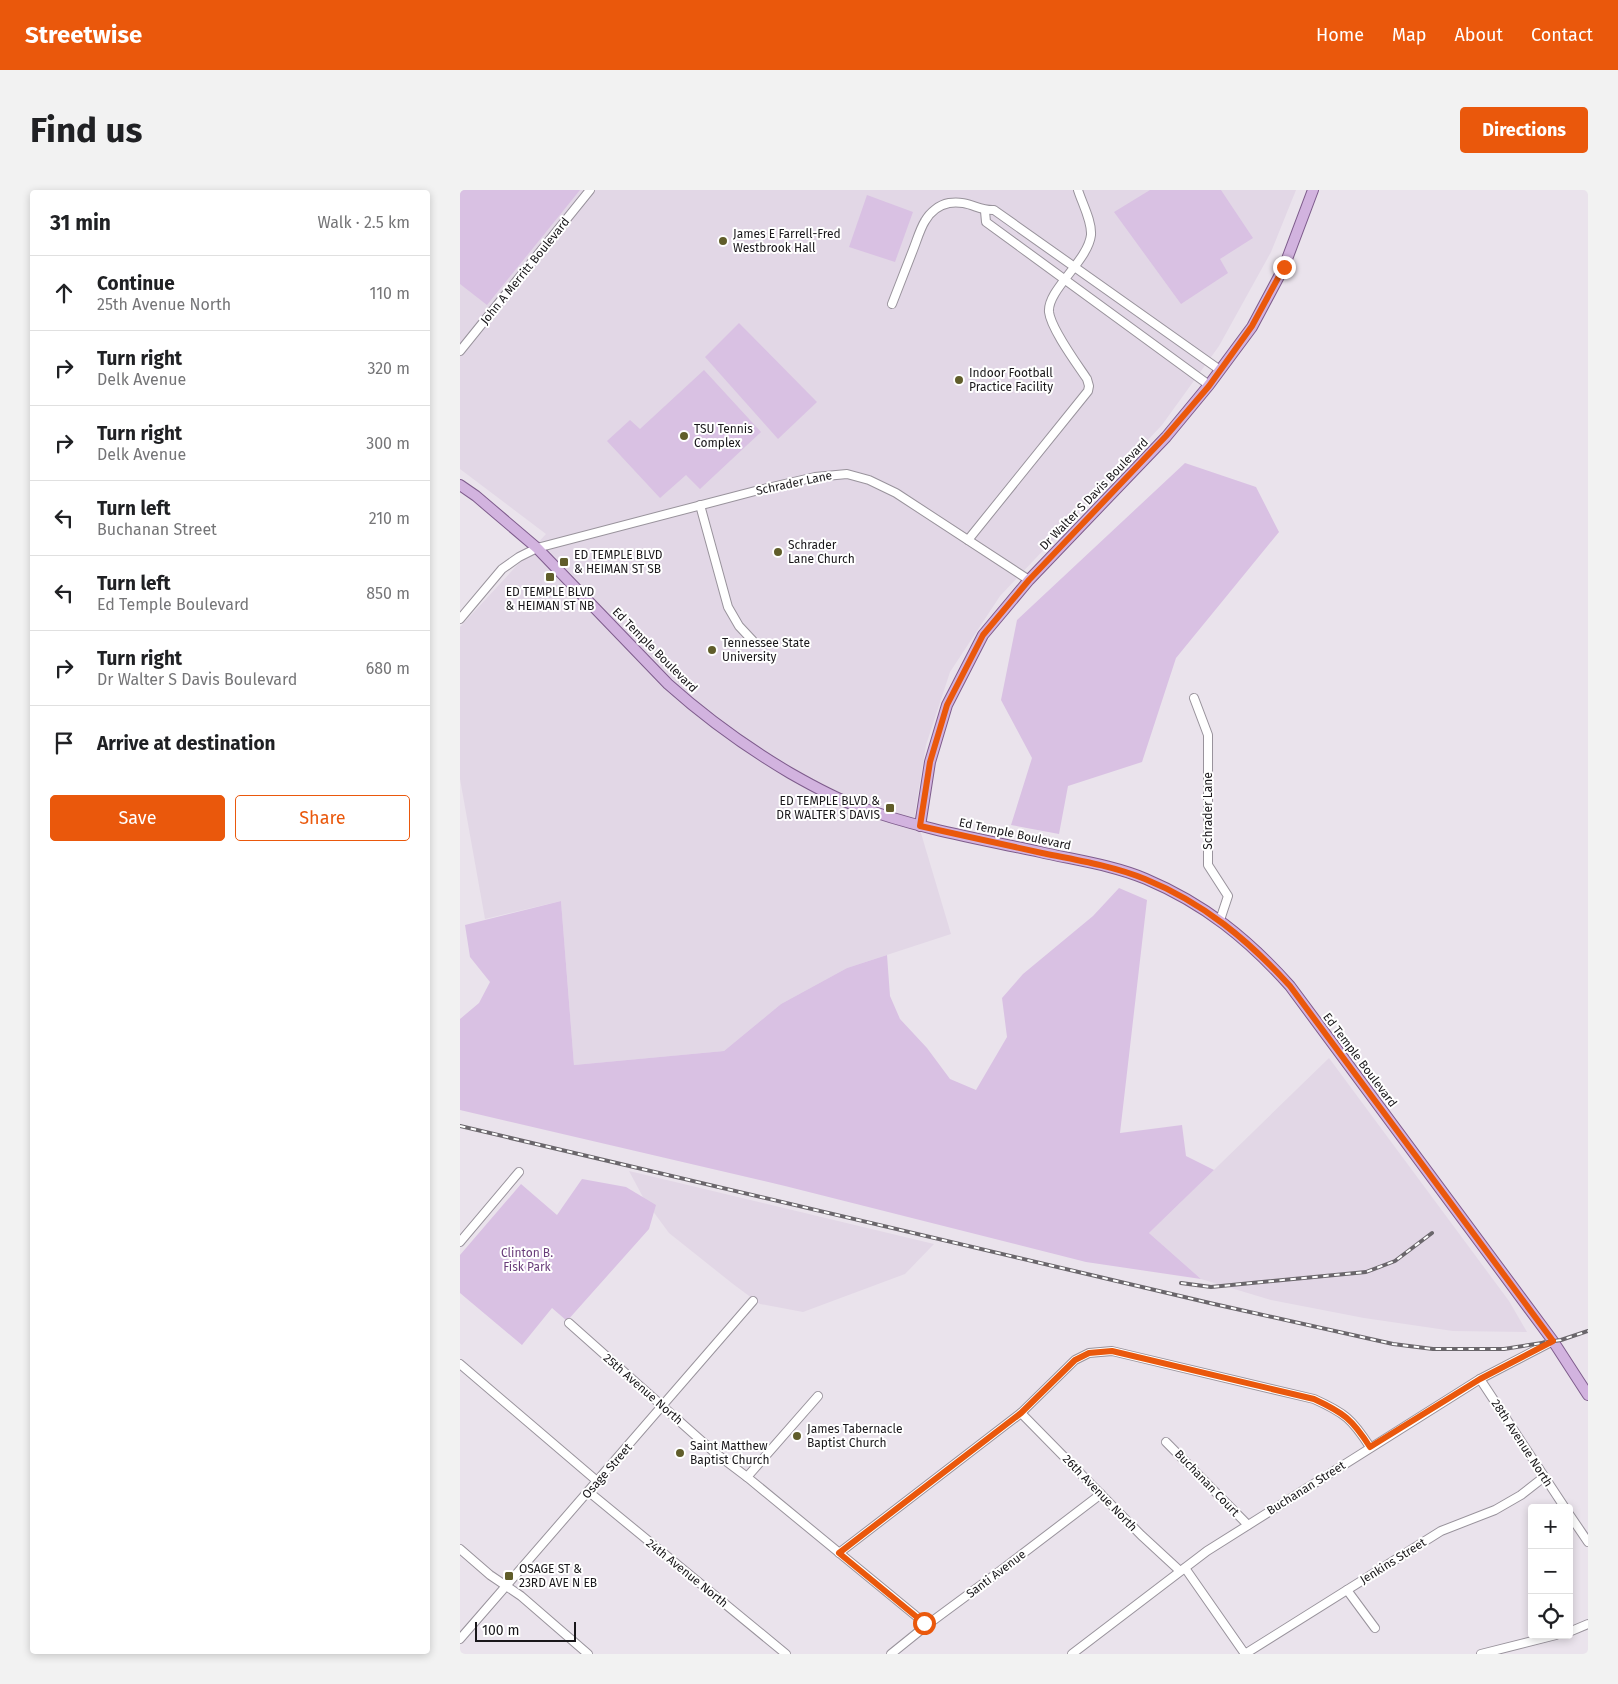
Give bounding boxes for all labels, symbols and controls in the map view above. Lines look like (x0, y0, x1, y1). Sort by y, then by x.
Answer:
text: Streetwise (25, 21, 142, 49)
text: Home (1316, 24, 1364, 46)
text: Map (1392, 24, 1426, 46)
text: About (1454, 24, 1503, 46)
text: Contact (1531, 24, 1593, 46)
button: Directions (1460, 107, 1588, 153)
text: Find us (30, 109, 142, 151)
text: 31 min (50, 210, 111, 236)
text: Walk · 2.5 km (317, 213, 410, 232)
street label: John A Merritt Boulevard (478, 215, 572, 327)
place label: James E Farrell-Fred Westbrook Hall (733, 227, 841, 255)
marker: James E Farrell-Fred Westbrook Hall (717, 235, 729, 247)
route end (1273, 256, 1296, 279)
text: Continue (97, 272, 175, 295)
icon: ahead (50, 279, 78, 307)
text: 110 m (369, 284, 410, 303)
text: 25th Avenue North (97, 295, 231, 314)
text: Turn right (97, 347, 182, 370)
icon: right (50, 354, 78, 382)
text: 320 m (367, 359, 410, 378)
place label: Indoor Football Practice Facility (969, 366, 1053, 394)
text: Delk Avenue (97, 370, 186, 389)
marker: Indoor Football Practice Facility (953, 374, 965, 386)
text: Turn right (97, 422, 182, 445)
place label: TSU Tennis Complex (694, 422, 753, 450)
icon: right (50, 429, 78, 457)
marker: TSU Tennis Complex (678, 430, 690, 442)
text: 300 m (366, 434, 410, 453)
street label: Dr Walter S Davis Boulevard (1037, 435, 1151, 553)
text: Delk Avenue (97, 445, 186, 464)
street label: Schrader Lane (755, 468, 833, 498)
text: Turn left (97, 497, 171, 520)
icon: left (50, 504, 78, 532)
text: 210 m (369, 509, 410, 528)
text: Buchanan Street (97, 520, 217, 539)
place label: Schrader Lane Church (788, 538, 855, 566)
marker: Schrader Lane Church (772, 546, 784, 558)
place label: ED TEMPLE BLVD & HEIMAN ST SB (574, 548, 663, 576)
marker: ED TEMPLE BLVD & HEIMAN ST SB (558, 556, 570, 568)
marker: ED TEMPLE BLVD & HEIMAN ST NB (544, 571, 556, 583)
text: Turn left (97, 572, 171, 595)
icon: left (50, 579, 78, 607)
text: 850 m (366, 584, 410, 603)
place label: ED TEMPLE BLVD & HEIMAN ST NB (506, 585, 595, 613)
text: Ed Temple Boulevard (97, 595, 249, 614)
street label: Ed Temple Boulevard (610, 605, 700, 695)
place label: Tennessee State University (722, 636, 810, 664)
marker: Tennessee State University (706, 644, 718, 656)
text: Turn right (97, 647, 182, 670)
icon: right (50, 654, 78, 682)
text: 680 m (366, 659, 410, 678)
text: Dr Walter S Davis Boulevard (97, 670, 297, 689)
icon: arrive (50, 729, 78, 757)
text: Arrive at destination (97, 732, 276, 755)
street label: Schrader Lane (1201, 772, 1215, 850)
place label: ED TEMPLE BLVD & DR WALTER S DAVIS (776, 794, 880, 822)
button: Save (50, 795, 225, 841)
button: Share (235, 795, 410, 841)
marker: ED TEMPLE BLVD & DR WALTER S DAVIS (884, 802, 896, 814)
street label: Ed Temple Boulevard (958, 815, 1072, 853)
street label: Ed Temple Boulevard (1320, 1010, 1400, 1110)
park label: Clinton B. Fisk Park (501, 1246, 553, 1274)
street label: 25th Avenue North (600, 1351, 686, 1427)
street label: 28th Avenue North (1489, 1397, 1555, 1489)
place label: James Tabernacle Baptist Church (807, 1422, 903, 1450)
marker: James Tabernacle Baptist Church (791, 1430, 803, 1442)
place label: Saint Matthew Baptist Church (690, 1439, 769, 1467)
street label: Osage Street (579, 1440, 635, 1501)
marker: Saint Matthew Baptist Church (674, 1447, 686, 1459)
street label: Buchanan Court (1172, 1447, 1243, 1520)
street label: 26th Avenue North (1060, 1452, 1140, 1534)
street label: Buchanan Street (1264, 1458, 1348, 1518)
map controls (1528, 1504, 1573, 1639)
button: + (1528, 1504, 1573, 1549)
street label: Jenkins Street (1357, 1535, 1429, 1587)
street label: 24th Avenue North (643, 1536, 731, 1610)
street label: Santi Avenue (964, 1547, 1028, 1601)
button: − (1528, 1549, 1573, 1594)
place label: OSAGE ST & 23RD AVE N EB (519, 1562, 597, 1590)
marker: OSAGE ST & 23RD AVE N EB (503, 1570, 515, 1582)
button: locate (1528, 1594, 1573, 1639)
route start (913, 1612, 936, 1635)
scale bar (475, 1619, 576, 1642)
text: 100 m (482, 1622, 519, 1639)

